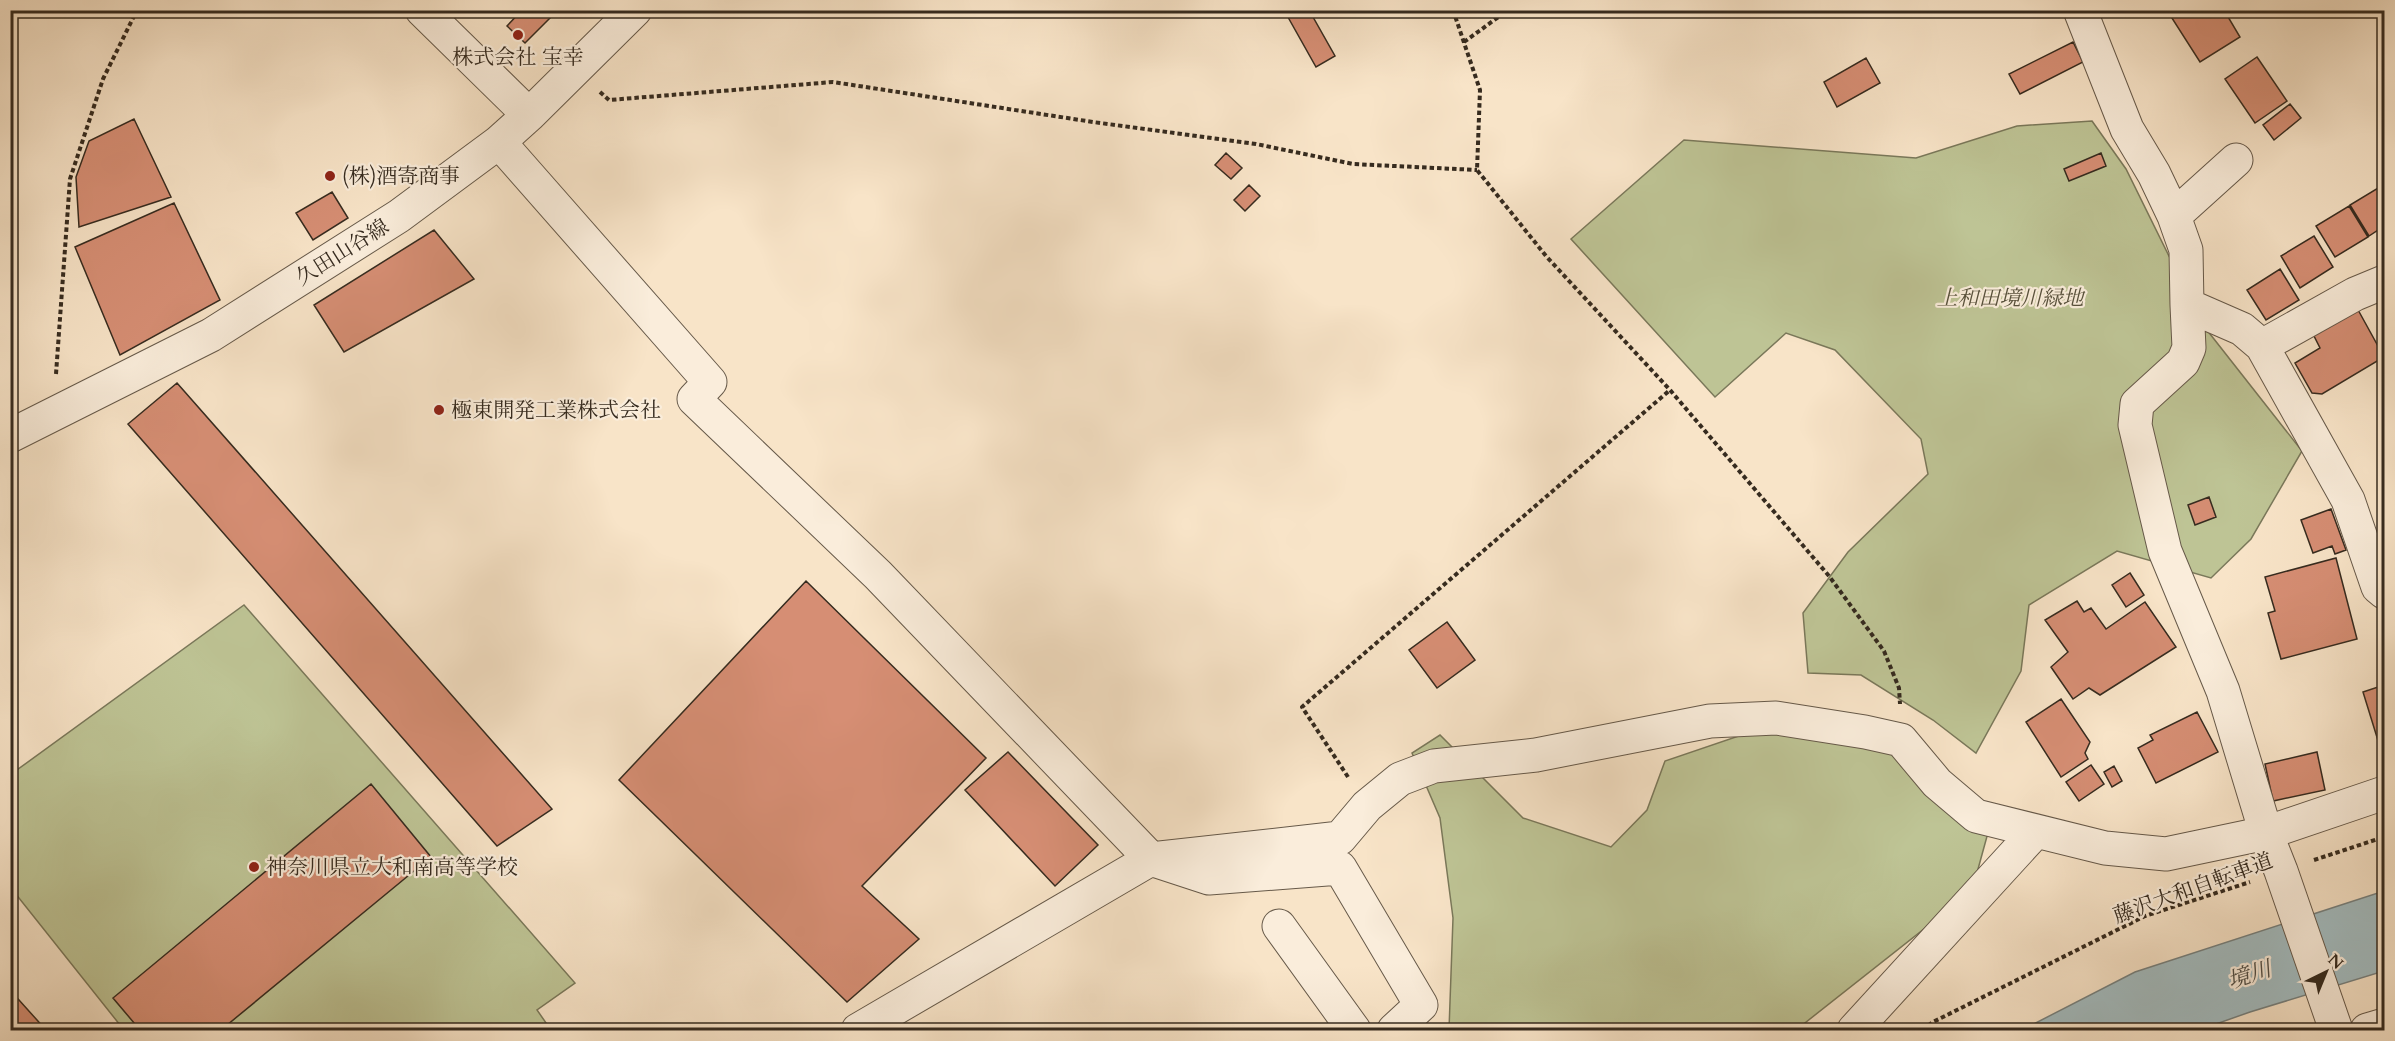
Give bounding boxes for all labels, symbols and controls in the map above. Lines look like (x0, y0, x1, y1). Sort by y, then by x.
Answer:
marker: 株式会社 宝幸 (511, 28, 525, 42)
place label: 株式会社 宝幸 (452, 43, 584, 72)
place label: (株)酒寄商事 (342, 162, 460, 191)
marker: (株)酒寄商事 (323, 169, 337, 183)
street label: 久田山谷線 (290, 212, 394, 293)
park label: 上和田境川緑地 (1937, 284, 2085, 313)
place label: 極東開発工業株式会社 (451, 396, 661, 425)
marker: 極東開発工業株式会社 (432, 403, 446, 417)
street label: 藤沢大和自転車道 (2109, 846, 2277, 931)
place label: 神奈川県立大和南高等学校 (266, 853, 518, 882)
marker: 神奈川県立大和南高等学校 (247, 860, 261, 874)
north arrow (2296, 942, 2356, 1002)
text: N (2323, 949, 2348, 975)
water label: 境川 (2224, 953, 2277, 996)

